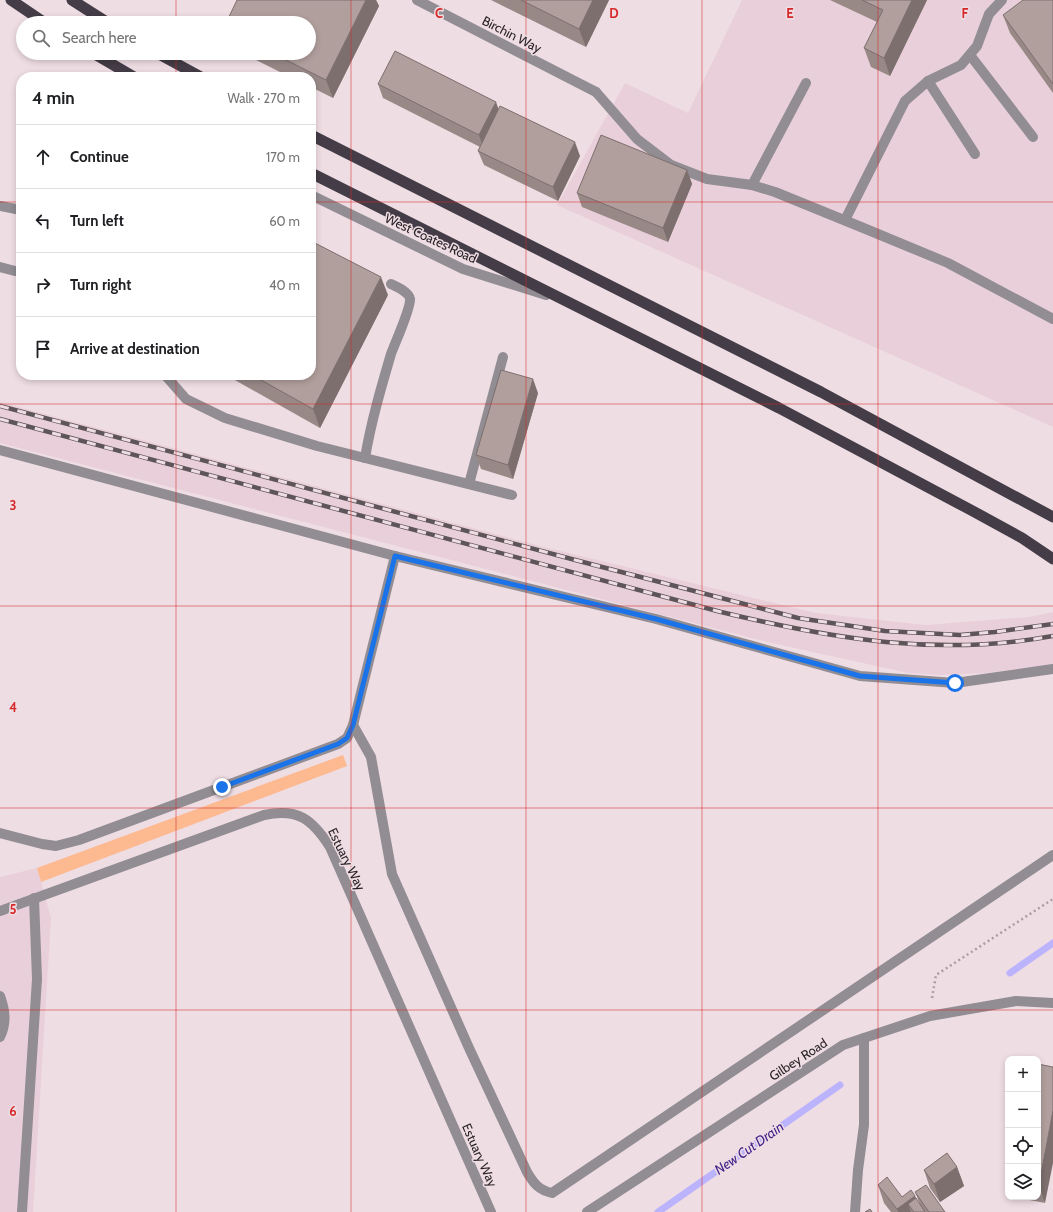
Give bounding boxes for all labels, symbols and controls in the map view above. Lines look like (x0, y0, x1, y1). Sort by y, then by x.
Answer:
text: C (435, 5, 443, 21)
text: D (609, 5, 619, 21)
text: E (786, 5, 794, 21)
text: F (962, 5, 969, 21)
street label: Birchin Way (480, 12, 545, 56)
search box (16, 16, 316, 60)
icon: search (30, 27, 52, 49)
text: Search here (62, 29, 137, 47)
text: 4 min (32, 88, 75, 108)
text: Walk · 270 m (228, 90, 300, 106)
icon: ahead (32, 146, 54, 168)
text: Continue (70, 148, 129, 166)
text: 170 m (266, 149, 300, 165)
icon: left (32, 210, 54, 232)
street label: West Coates Road (382, 210, 480, 266)
text: Turn left (70, 212, 124, 230)
text: 60 m (269, 213, 300, 229)
icon: right (32, 274, 54, 296)
text: Turn right (70, 276, 131, 294)
text: 40 m (269, 277, 300, 293)
icon: arrive (32, 338, 54, 360)
text: Arrive at destination (70, 340, 200, 358)
text: 3 (9, 497, 17, 513)
route start (946, 674, 964, 692)
text: 4 (9, 699, 17, 715)
route end (213, 778, 231, 796)
street label: Estuary Way (325, 825, 369, 893)
text: 5 (10, 901, 17, 917)
street label: Gilbey Road (766, 1034, 830, 1084)
map controls (1005, 1056, 1041, 1200)
button: + (1005, 1056, 1041, 1092)
button: − (1005, 1092, 1041, 1128)
text: 6 (9, 1103, 17, 1119)
water label: New Cut Drain (711, 1118, 787, 1178)
street label: Estuary Way (459, 1121, 501, 1190)
button: locate (1005, 1128, 1041, 1164)
button: layers (1005, 1164, 1041, 1200)

